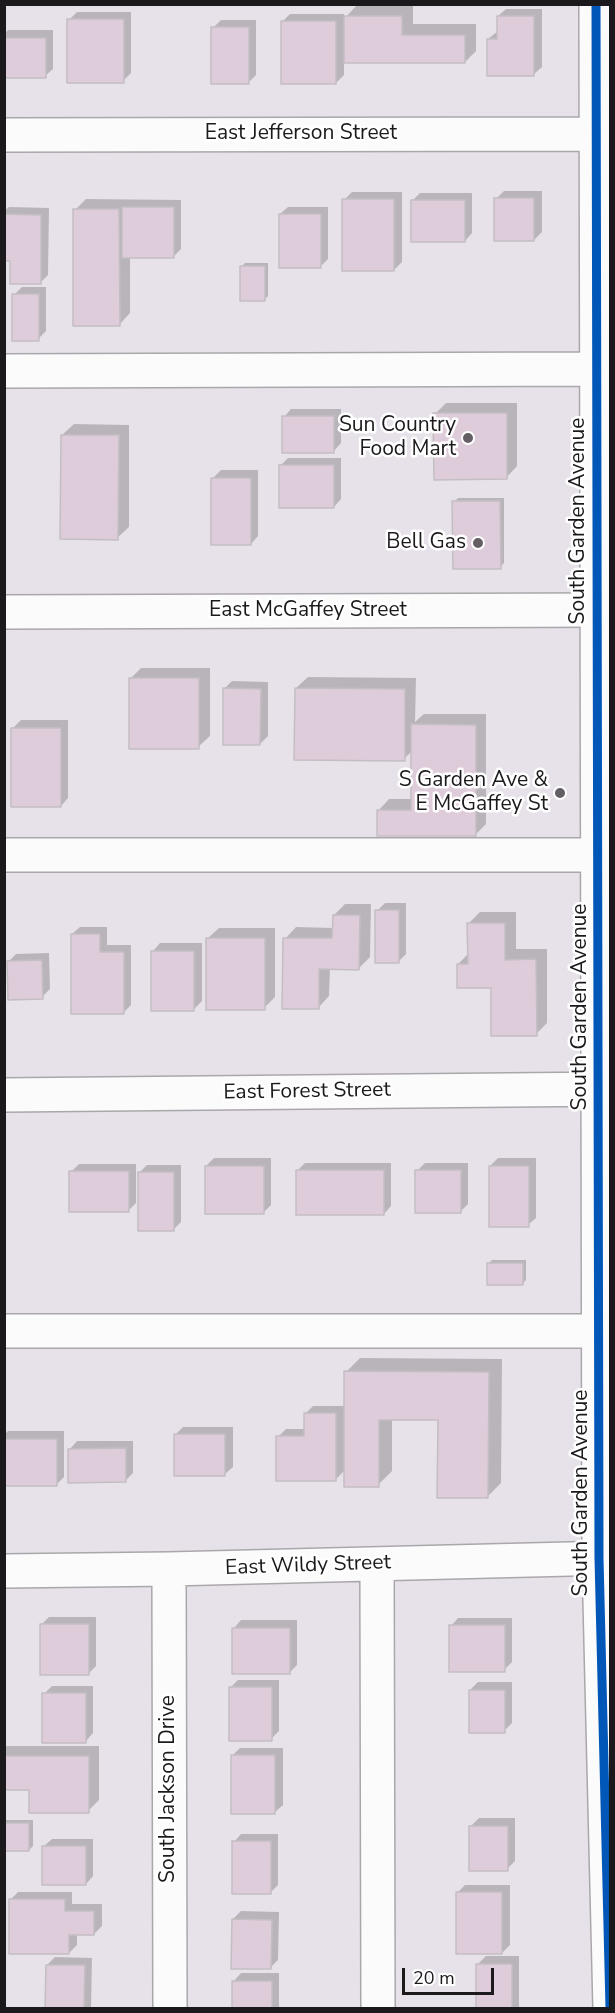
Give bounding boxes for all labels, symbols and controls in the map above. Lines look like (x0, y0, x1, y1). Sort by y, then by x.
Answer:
street label: East Jefferson Street (205, 121, 397, 147)
place label: Sun Country Food Mart (339, 413, 456, 463)
street label: South Garden Avenue (566, 417, 592, 625)
marker: Sun Country Food Mart (461, 431, 475, 445)
place label: Bell Gas (386, 530, 466, 556)
marker: Bell Gas (471, 536, 485, 550)
street label: East McGaffey Street (209, 598, 407, 624)
place label: S Garden Ave & E McGaffey St (399, 768, 548, 818)
marker: S Garden Ave & E McGaffey St (553, 786, 567, 800)
street label: South Garden Avenue (568, 903, 594, 1111)
street label: East Forest Street (223, 1078, 391, 1106)
street label: South Garden Avenue (569, 1389, 595, 1597)
street label: East Wildy Street (225, 1551, 391, 1581)
street label: South Jackson Drive (156, 1695, 182, 1883)
scale bar (405, 1956, 496, 1994)
text: 20 m (413, 1966, 455, 1990)

